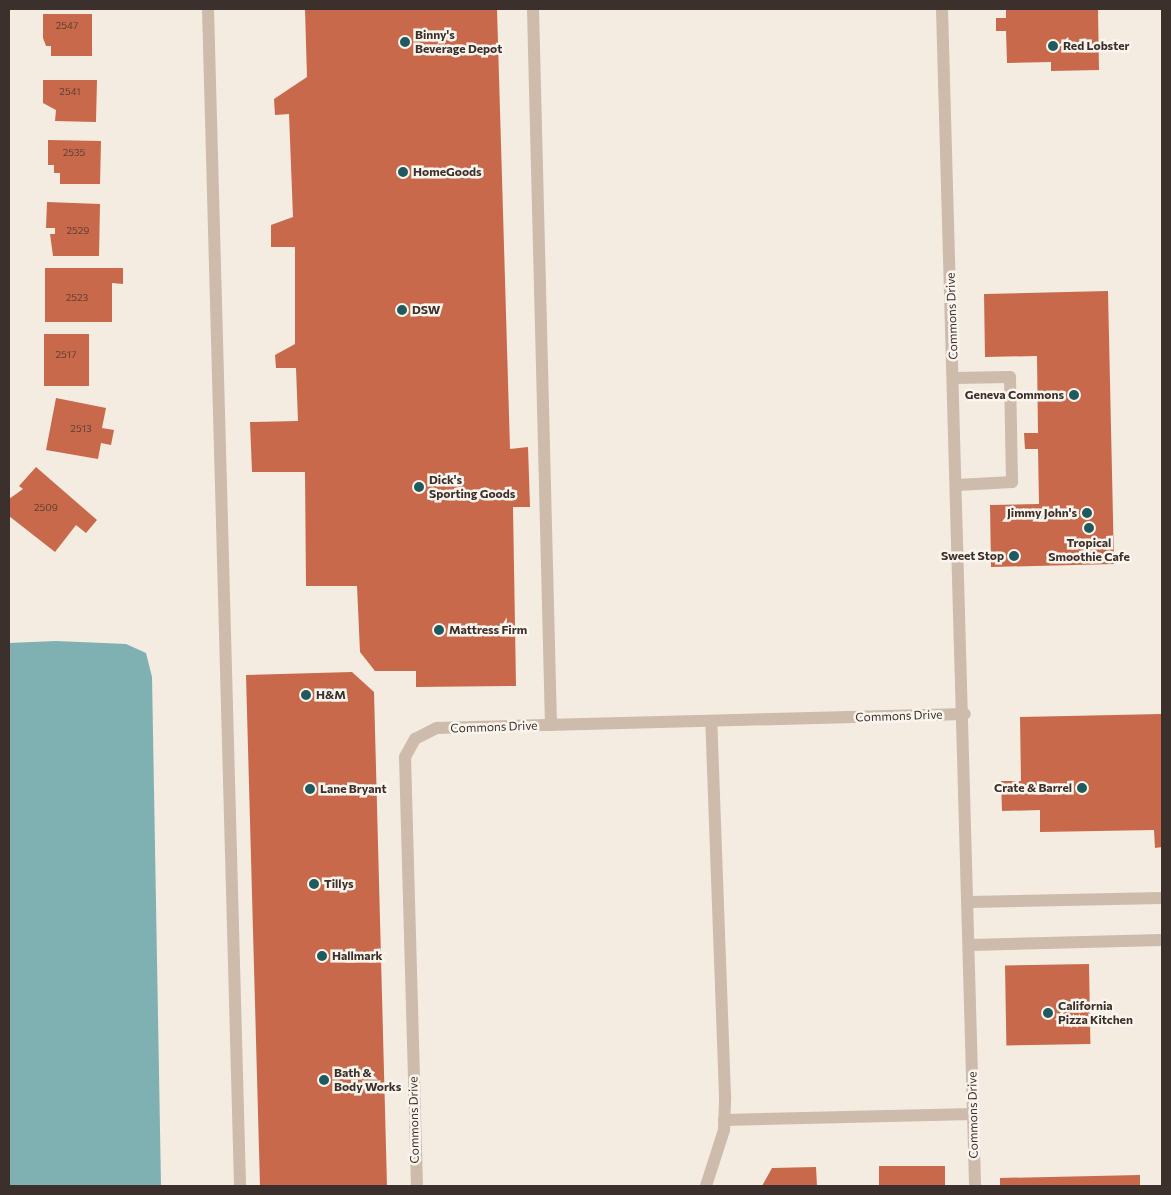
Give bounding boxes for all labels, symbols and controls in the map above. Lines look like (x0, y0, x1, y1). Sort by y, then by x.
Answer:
house number: 2547 (56, 20, 78, 32)
place label: Binny's Beverage Depot (415, 28, 502, 56)
marker: Binny's Beverage Depot (399, 36, 411, 48)
place label: Red Lobster (1063, 39, 1129, 53)
marker: Red Lobster (1047, 40, 1059, 52)
house number: 2541 (59, 86, 81, 98)
house number: 2535 (63, 147, 85, 159)
place label: HomeGoods (413, 165, 482, 179)
marker: HomeGoods (397, 166, 409, 178)
house number: 2529 (67, 225, 89, 237)
street label: Commons Drive (943, 272, 961, 360)
house number: 2523 (66, 292, 88, 304)
place label: DSW (412, 303, 440, 317)
marker: DSW (396, 304, 408, 316)
house number: 2517 (56, 349, 76, 361)
place label: Geneva Commons (965, 388, 1064, 402)
marker: Geneva Commons (1068, 389, 1080, 401)
house number: 2513 (70, 423, 92, 435)
place label: Dick's Sporting Goods (429, 473, 515, 501)
marker: Dick's Sporting Goods (413, 481, 425, 493)
house number: 2509 (34, 502, 58, 514)
place label: Jimmy John's (1007, 506, 1077, 520)
marker: Jimmy John's (1081, 507, 1093, 519)
marker: Tropical Smoothie Cafe (1083, 522, 1095, 534)
place label: Tropical Smoothie Cafe (1048, 536, 1130, 564)
place label: Sweet Stop (941, 549, 1004, 563)
marker: Sweet Stop (1008, 550, 1020, 562)
place label: Mattress Firm (449, 623, 527, 637)
marker: Mattress Firm (433, 624, 445, 636)
place label: H&M (316, 688, 346, 702)
marker: H&M (300, 689, 312, 701)
street label: Commons Drive (855, 707, 943, 725)
street label: Commons Drive (450, 718, 538, 736)
place label: Crate & Barrel (994, 781, 1072, 795)
place label: Lane Bryant (320, 782, 387, 796)
marker: Crate & Barrel (1076, 782, 1088, 794)
marker: Lane Bryant (304, 783, 316, 795)
place label: Tillys (324, 877, 354, 891)
marker: Tillys (308, 878, 320, 890)
place label: Hallmark (332, 949, 382, 963)
marker: Hallmark (316, 950, 328, 962)
place label: California Pizza Kitchen (1058, 999, 1133, 1027)
marker: California Pizza Kitchen (1042, 1007, 1054, 1019)
place label: Bath & Body Works (334, 1066, 401, 1094)
street label: Commons Drive (965, 1071, 981, 1159)
marker: Bath & Body Works (318, 1074, 330, 1086)
street label: Commons Drive (406, 1076, 422, 1164)

